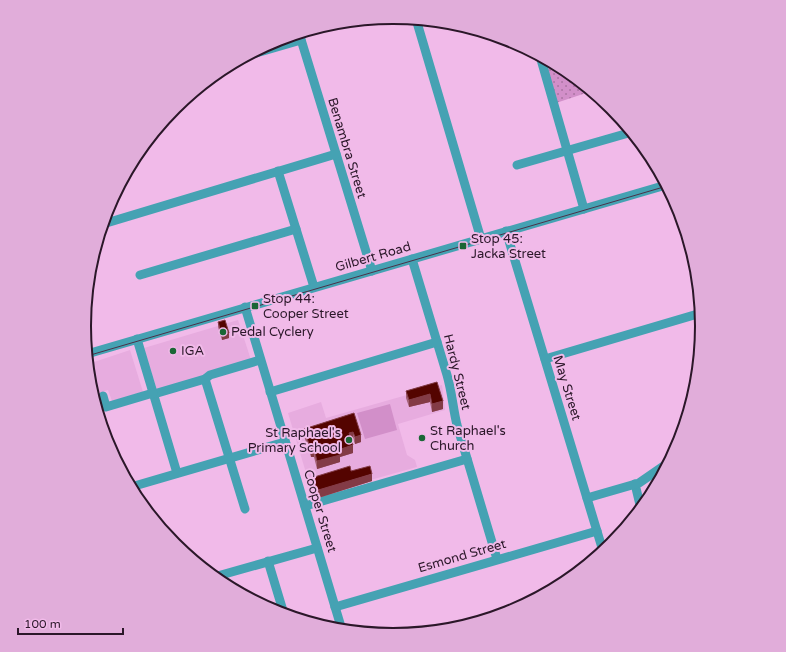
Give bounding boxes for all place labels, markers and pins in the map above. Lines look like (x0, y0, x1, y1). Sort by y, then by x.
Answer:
place label: Stop 45: Jacka Street (471, 231, 546, 262)
marker: Stop 45: Jacka Street (458, 241, 468, 251)
place label: Stop 44: Cooper Street (263, 291, 349, 322)
marker: Stop 44: Cooper Street (250, 301, 260, 311)
place label: Pedal Cyclery (231, 324, 314, 340)
marker: Pedal Cyclery (218, 327, 228, 337)
place label: IGA (181, 343, 205, 359)
marker: IGA (168, 346, 178, 356)
place label: St Raphael's Church (430, 423, 506, 454)
place label: St Raphael's Primary School (248, 425, 341, 456)
marker: St Raphael's Church (417, 433, 427, 443)
marker: St Raphael's Primary School (344, 435, 354, 445)

